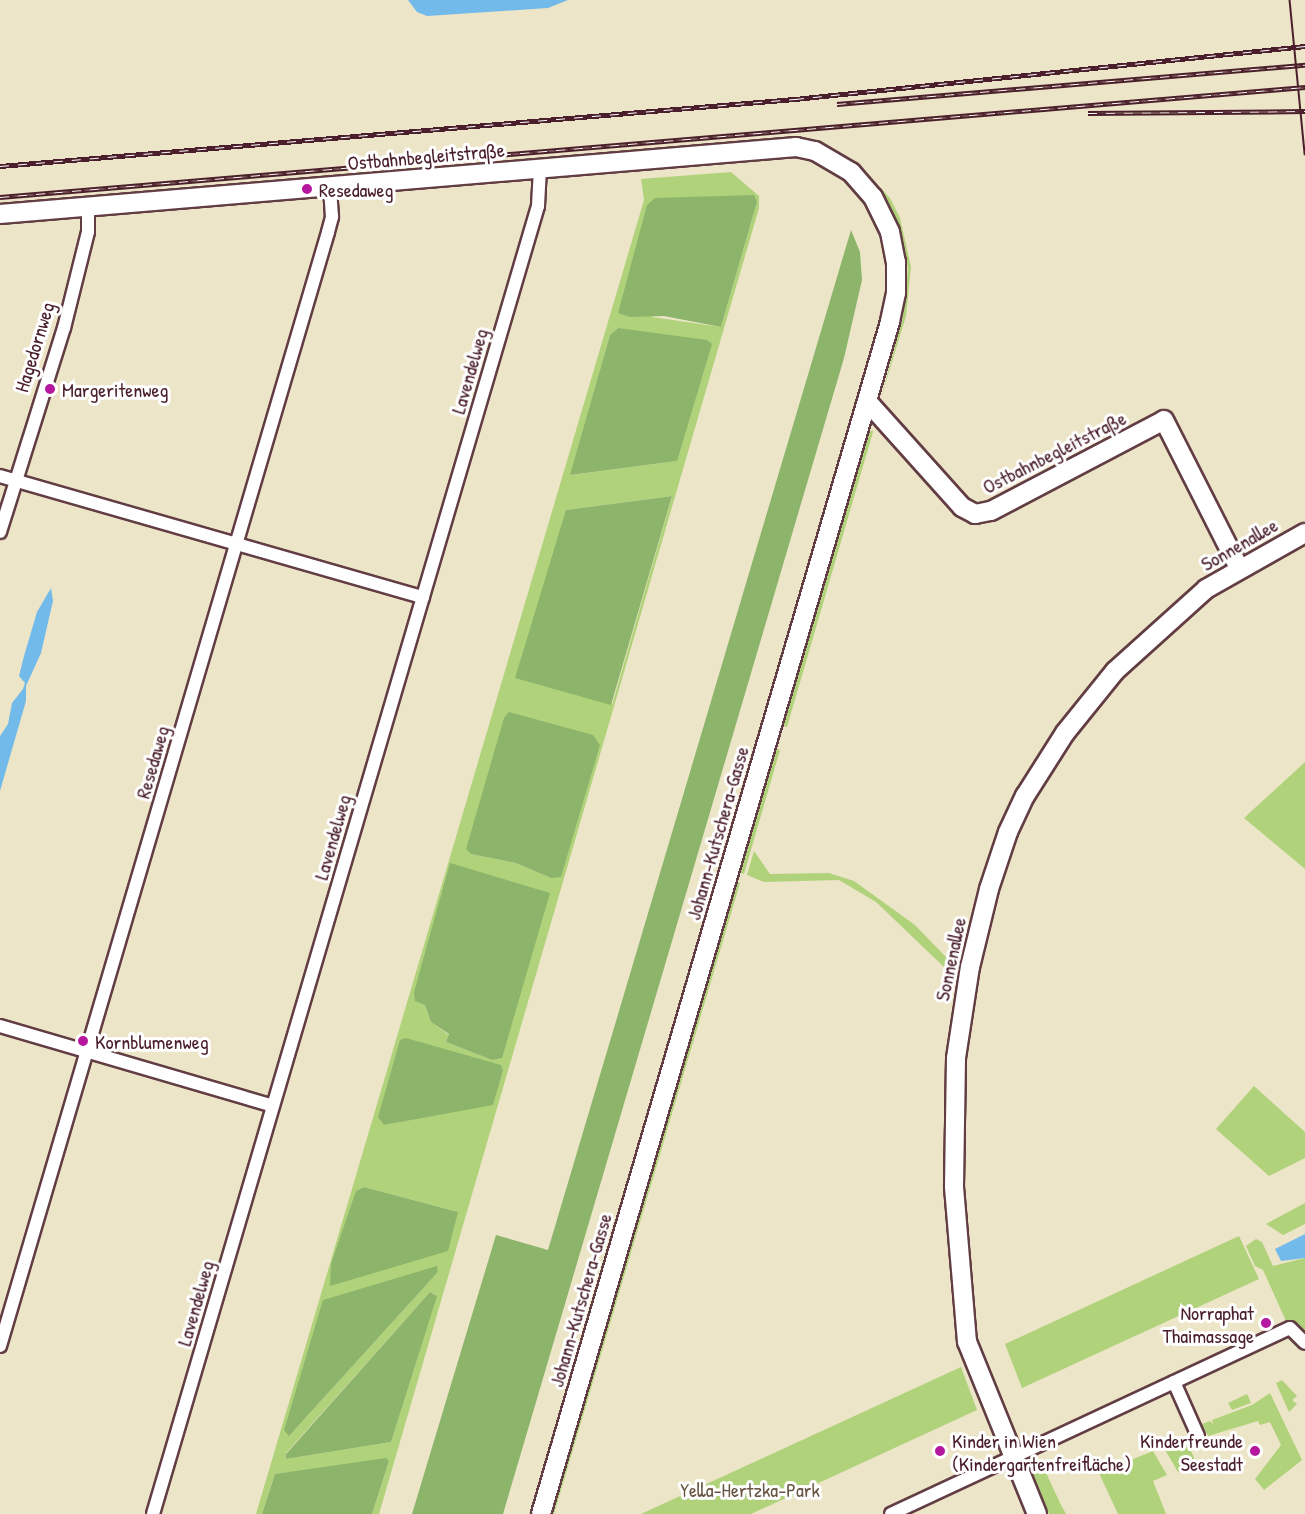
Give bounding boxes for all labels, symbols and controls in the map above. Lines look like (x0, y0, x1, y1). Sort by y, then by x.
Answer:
street label: Ostbahnbegleitstraße (346, 137, 506, 175)
place label: Resedaweg (319, 177, 393, 201)
marker: Resedaweg (300, 182, 314, 196)
street label: Hagedornweg (9, 299, 59, 395)
street label: Lavendelweg (445, 326, 493, 416)
place label: Margeritenweg (62, 377, 168, 401)
marker: Margeritenweg (43, 382, 57, 396)
street label: Ostbahnbegleitstraße (978, 406, 1130, 498)
street label: Sonnenallee (1196, 512, 1282, 576)
street label: Resedaweg (130, 723, 174, 801)
street label: Johann-Kutschera-Gasse (681, 743, 753, 923)
street label: Lavendelweg (308, 792, 356, 882)
street label: Sonnenallee (929, 915, 971, 1003)
place label: Kornblumenweg (95, 1029, 209, 1053)
marker: Kornblumenweg (76, 1034, 90, 1048)
street label: Johann-Kutschera-Gasse (544, 1210, 616, 1390)
street label: Lavendelweg (171, 1258, 219, 1348)
place label: Norraphat Thaimassage (1162, 1300, 1254, 1347)
marker: Norraphat Thaimassage (1259, 1316, 1273, 1330)
place label: Kinder in Wien (Kindergartenfreifläche) (952, 1428, 1131, 1475)
place label: Kinderfreunde Seestadt (1140, 1428, 1243, 1475)
marker: Kinder in Wien (Kindergartenfreifläche) (933, 1444, 947, 1458)
marker: Kinderfreunde Seestadt (1248, 1444, 1262, 1458)
park label: Yella-Hertzka-Park (680, 1477, 820, 1501)

